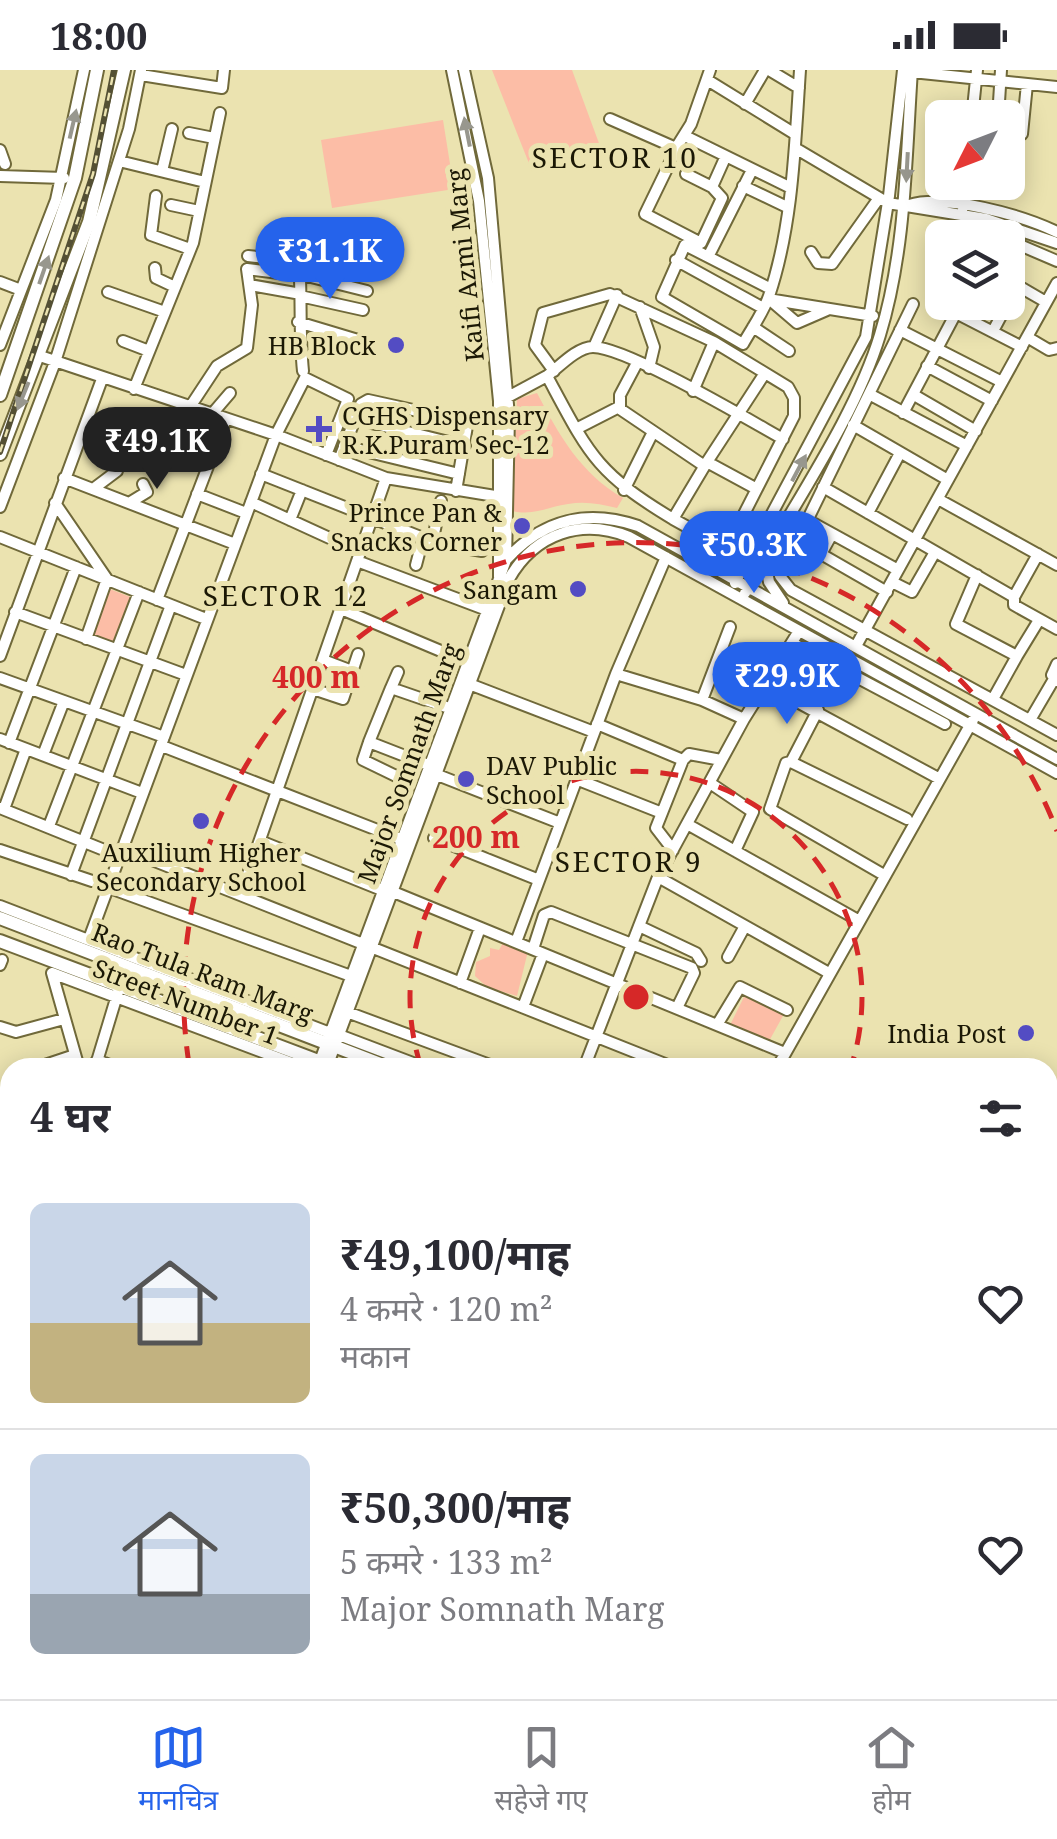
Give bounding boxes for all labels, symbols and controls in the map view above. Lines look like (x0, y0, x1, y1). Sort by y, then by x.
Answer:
text: 18:00 (50, 9, 147, 61)
north arrow (925, 100, 1025, 200)
map controls (925, 100, 1025, 320)
one-way arrow (66, 108, 81, 139)
one-way arrow (459, 116, 475, 147)
district label: SECTOR 10 (532, 138, 698, 176)
one-way arrow (899, 152, 915, 184)
street label: Kaifi Azmi Marg (437, 166, 491, 363)
pin: ₹31.1K (249, 217, 411, 302)
button: layers (925, 220, 1025, 320)
text: ₹31.1K (277, 228, 383, 271)
one-way arrow (37, 255, 52, 285)
place label: HB Block (268, 328, 376, 362)
marker: HB Block (385, 334, 407, 356)
one-way arrow (15, 382, 31, 412)
place label: CGHS Dispensary R.K.Puram Sec-12 (342, 398, 550, 461)
pin: ₹49.1K (76, 407, 238, 492)
marker: CGHS Dispensary R.K.Puram Sec-12 (306, 416, 332, 442)
text: ₹49.1K (104, 418, 210, 461)
one-way arrow (790, 453, 807, 482)
place label: Prince Pan & Snacks Corner (331, 495, 502, 558)
pin: ₹50.3K (673, 511, 835, 596)
marker: Prince Pan & Snacks Corner (511, 515, 533, 537)
text: ₹50.3K (701, 522, 807, 565)
place label: Sangam (463, 572, 558, 606)
district label: SECTOR 12 (203, 576, 369, 614)
marker: Sangam (567, 578, 589, 600)
street label: Major Somnath Marg (349, 638, 468, 888)
pin: ₹29.9K (706, 642, 868, 727)
text: ₹29.9K (734, 653, 840, 696)
text: 400 m (272, 656, 360, 697)
place label: DAV Public School (486, 748, 617, 811)
marker: DAV Public School (455, 768, 477, 790)
marker: Auxilium Higher Secondary School (190, 810, 212, 832)
text: 200 m (432, 816, 520, 857)
place label: Auxilium Higher Secondary School (96, 835, 306, 898)
district label: SECTOR 9 (555, 842, 703, 880)
street label: Rao Tula Ram Marg (88, 914, 319, 1030)
street label: Street Number 1 (89, 950, 283, 1052)
centre of rings (618, 979, 654, 1015)
place label: India Post (887, 1016, 1006, 1050)
marker: India Post (1015, 1022, 1037, 1044)
text: 4 घर (30, 1087, 110, 1144)
icon: filters (973, 1091, 1028, 1146)
text: ₹49,100/माह (340, 1225, 570, 1282)
icon: home (110, 1243, 230, 1363)
icon: heart (973, 1276, 1028, 1331)
text: 4 कमरे · 120 m² (340, 1287, 553, 1330)
text: मकान (340, 1334, 410, 1377)
text: ₹50,300/माह (340, 1478, 570, 1535)
icon: home (110, 1494, 230, 1614)
icon: heart (973, 1527, 1028, 1582)
text: 5 कमरे · 133 m² (340, 1540, 553, 1583)
text: Major Somnath Marg (340, 1587, 664, 1630)
tab: मानचित्र (138, 1720, 218, 1821)
tab: सहेजे गए (494, 1720, 588, 1821)
tab: होम (864, 1720, 919, 1821)

